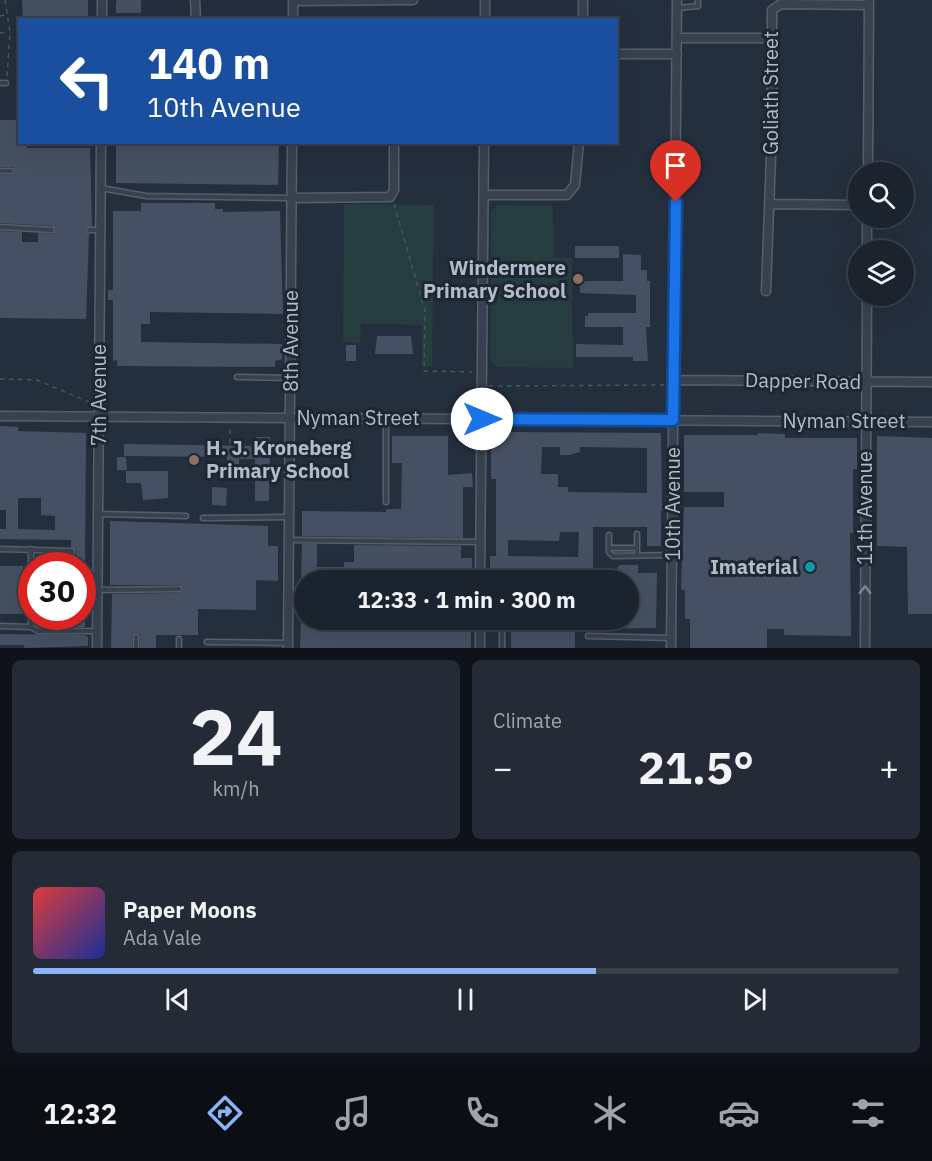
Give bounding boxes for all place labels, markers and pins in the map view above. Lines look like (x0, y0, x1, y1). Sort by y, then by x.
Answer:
pin (650, 140, 701, 202)
place label: Windermere Primary School (423, 254, 566, 304)
marker: Windermere Primary School (571, 272, 585, 286)
place label: H. J. Kroneberg Primary School (206, 434, 352, 484)
marker: H. J. Kroneberg Primary School (187, 453, 201, 467)
place label: Imaterial (710, 553, 798, 580)
marker: Imaterial (803, 560, 817, 574)

